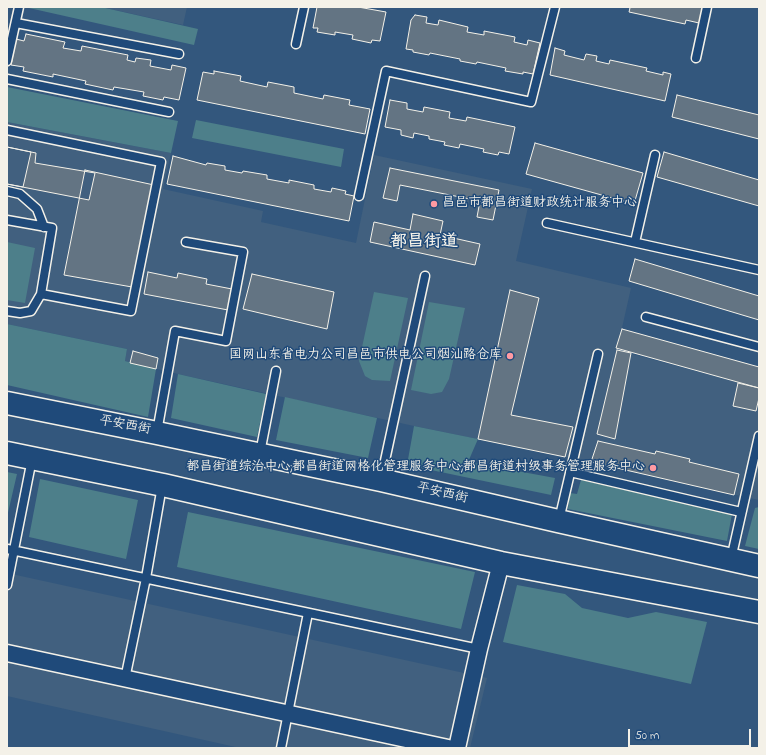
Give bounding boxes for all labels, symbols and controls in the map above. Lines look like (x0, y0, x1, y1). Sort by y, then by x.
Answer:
place label: 昌邑市都昌街道财政统计服务中心 (442, 196, 637, 212)
marker: 昌邑市都昌街道财政统计服务中心 (429, 199, 439, 209)
district label: 都昌街道 (390, 233, 458, 253)
place label: 国网山东省电力公司昌邑市供电公司烟汕路仓库 (229, 348, 502, 364)
marker: 国网山东省电力公司昌邑市供电公司烟汕路仓库 (505, 351, 515, 361)
street label: 平安西街 (98, 413, 152, 439)
place label: 都昌街道综治中心;都昌街道网格化管理服务中心;都昌街道村级事务管理服务中心 (187, 460, 645, 476)
marker: 都昌街道综治中心;都昌街道网格化管理服务中心;都昌街道村级事务管理服务中心 (648, 463, 658, 473)
street label: 平安西街 (415, 481, 469, 507)
scale bar (630, 721, 753, 747)
text: 50 m (635, 727, 659, 745)

